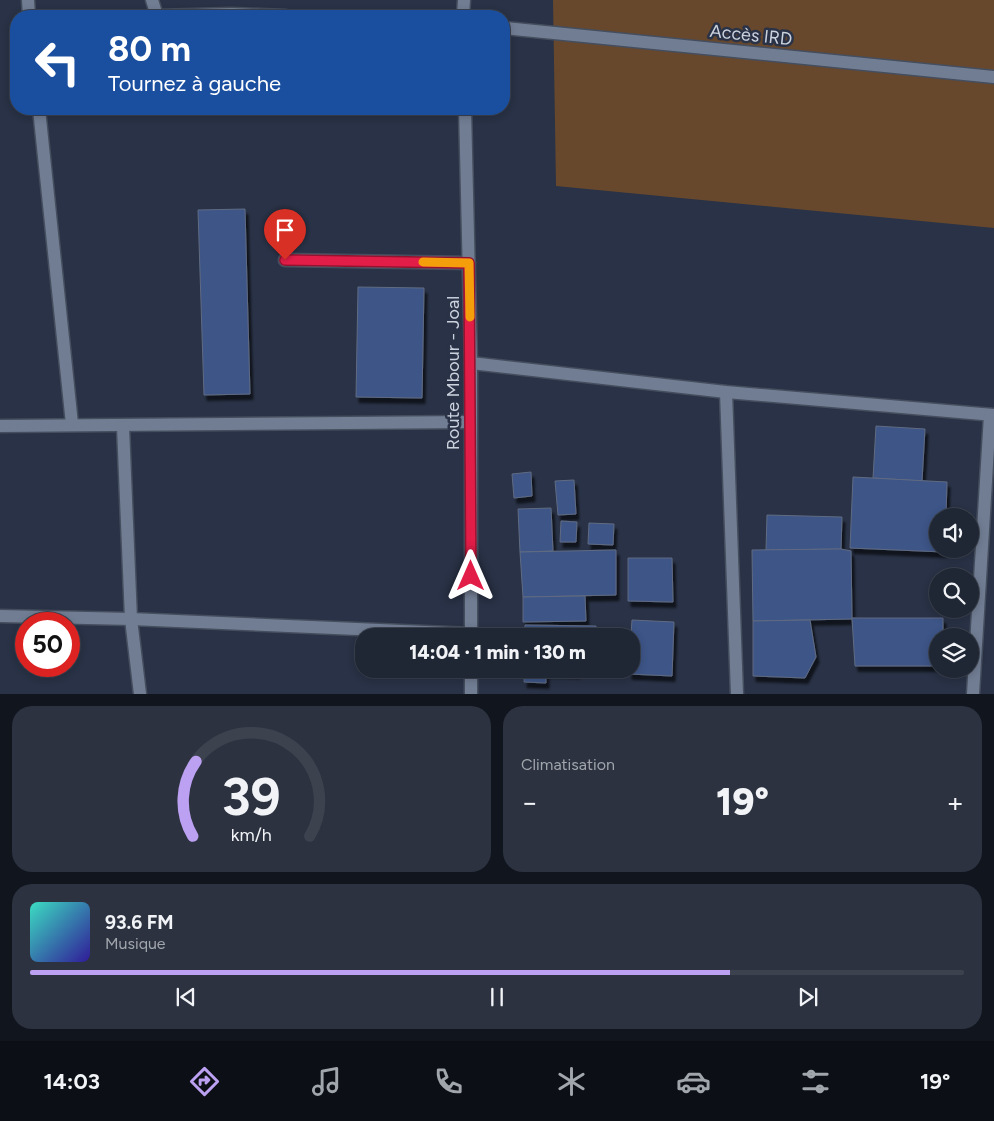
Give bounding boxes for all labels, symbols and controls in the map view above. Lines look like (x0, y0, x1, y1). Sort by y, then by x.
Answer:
street label: Accès IRD (709, 20, 793, 50)
text: 80 m (108, 28, 191, 70)
icon: left (25, 30, 90, 95)
text: Tournez à gauche (108, 70, 281, 97)
pin (264, 209, 306, 260)
icon: arrive (271, 216, 299, 244)
street label: Route Mbour - Joal (442, 296, 464, 450)
map controls (929, 508, 979, 678)
button: sound (929, 508, 979, 558)
position arrow (444, 549, 496, 601)
button: search (929, 568, 979, 618)
speed limit sign: 50 (15, 612, 80, 677)
button: layers (929, 628, 979, 678)
text: 14:04 · 1 min · 130 m (409, 641, 586, 664)
text: Climatisation (521, 755, 615, 774)
text: 39 (222, 766, 281, 828)
text: 19° (716, 779, 769, 825)
text: − (521, 785, 538, 819)
text: + (947, 785, 964, 819)
text: km/h (231, 824, 272, 845)
text: 93.6 FM (105, 911, 174, 934)
text: Musique (105, 934, 166, 953)
icon: previous (172, 983, 200, 1011)
icon: pause (483, 983, 511, 1011)
icon: next (794, 983, 822, 1011)
icon: directions (187, 1064, 222, 1099)
icon: music (309, 1064, 344, 1099)
icon: phone (431, 1064, 466, 1099)
icon: climate (554, 1064, 589, 1099)
icon: car (676, 1064, 711, 1099)
icon: filters (798, 1064, 833, 1099)
text: 14:03 (44, 1068, 100, 1095)
text: 19° (920, 1068, 950, 1095)

